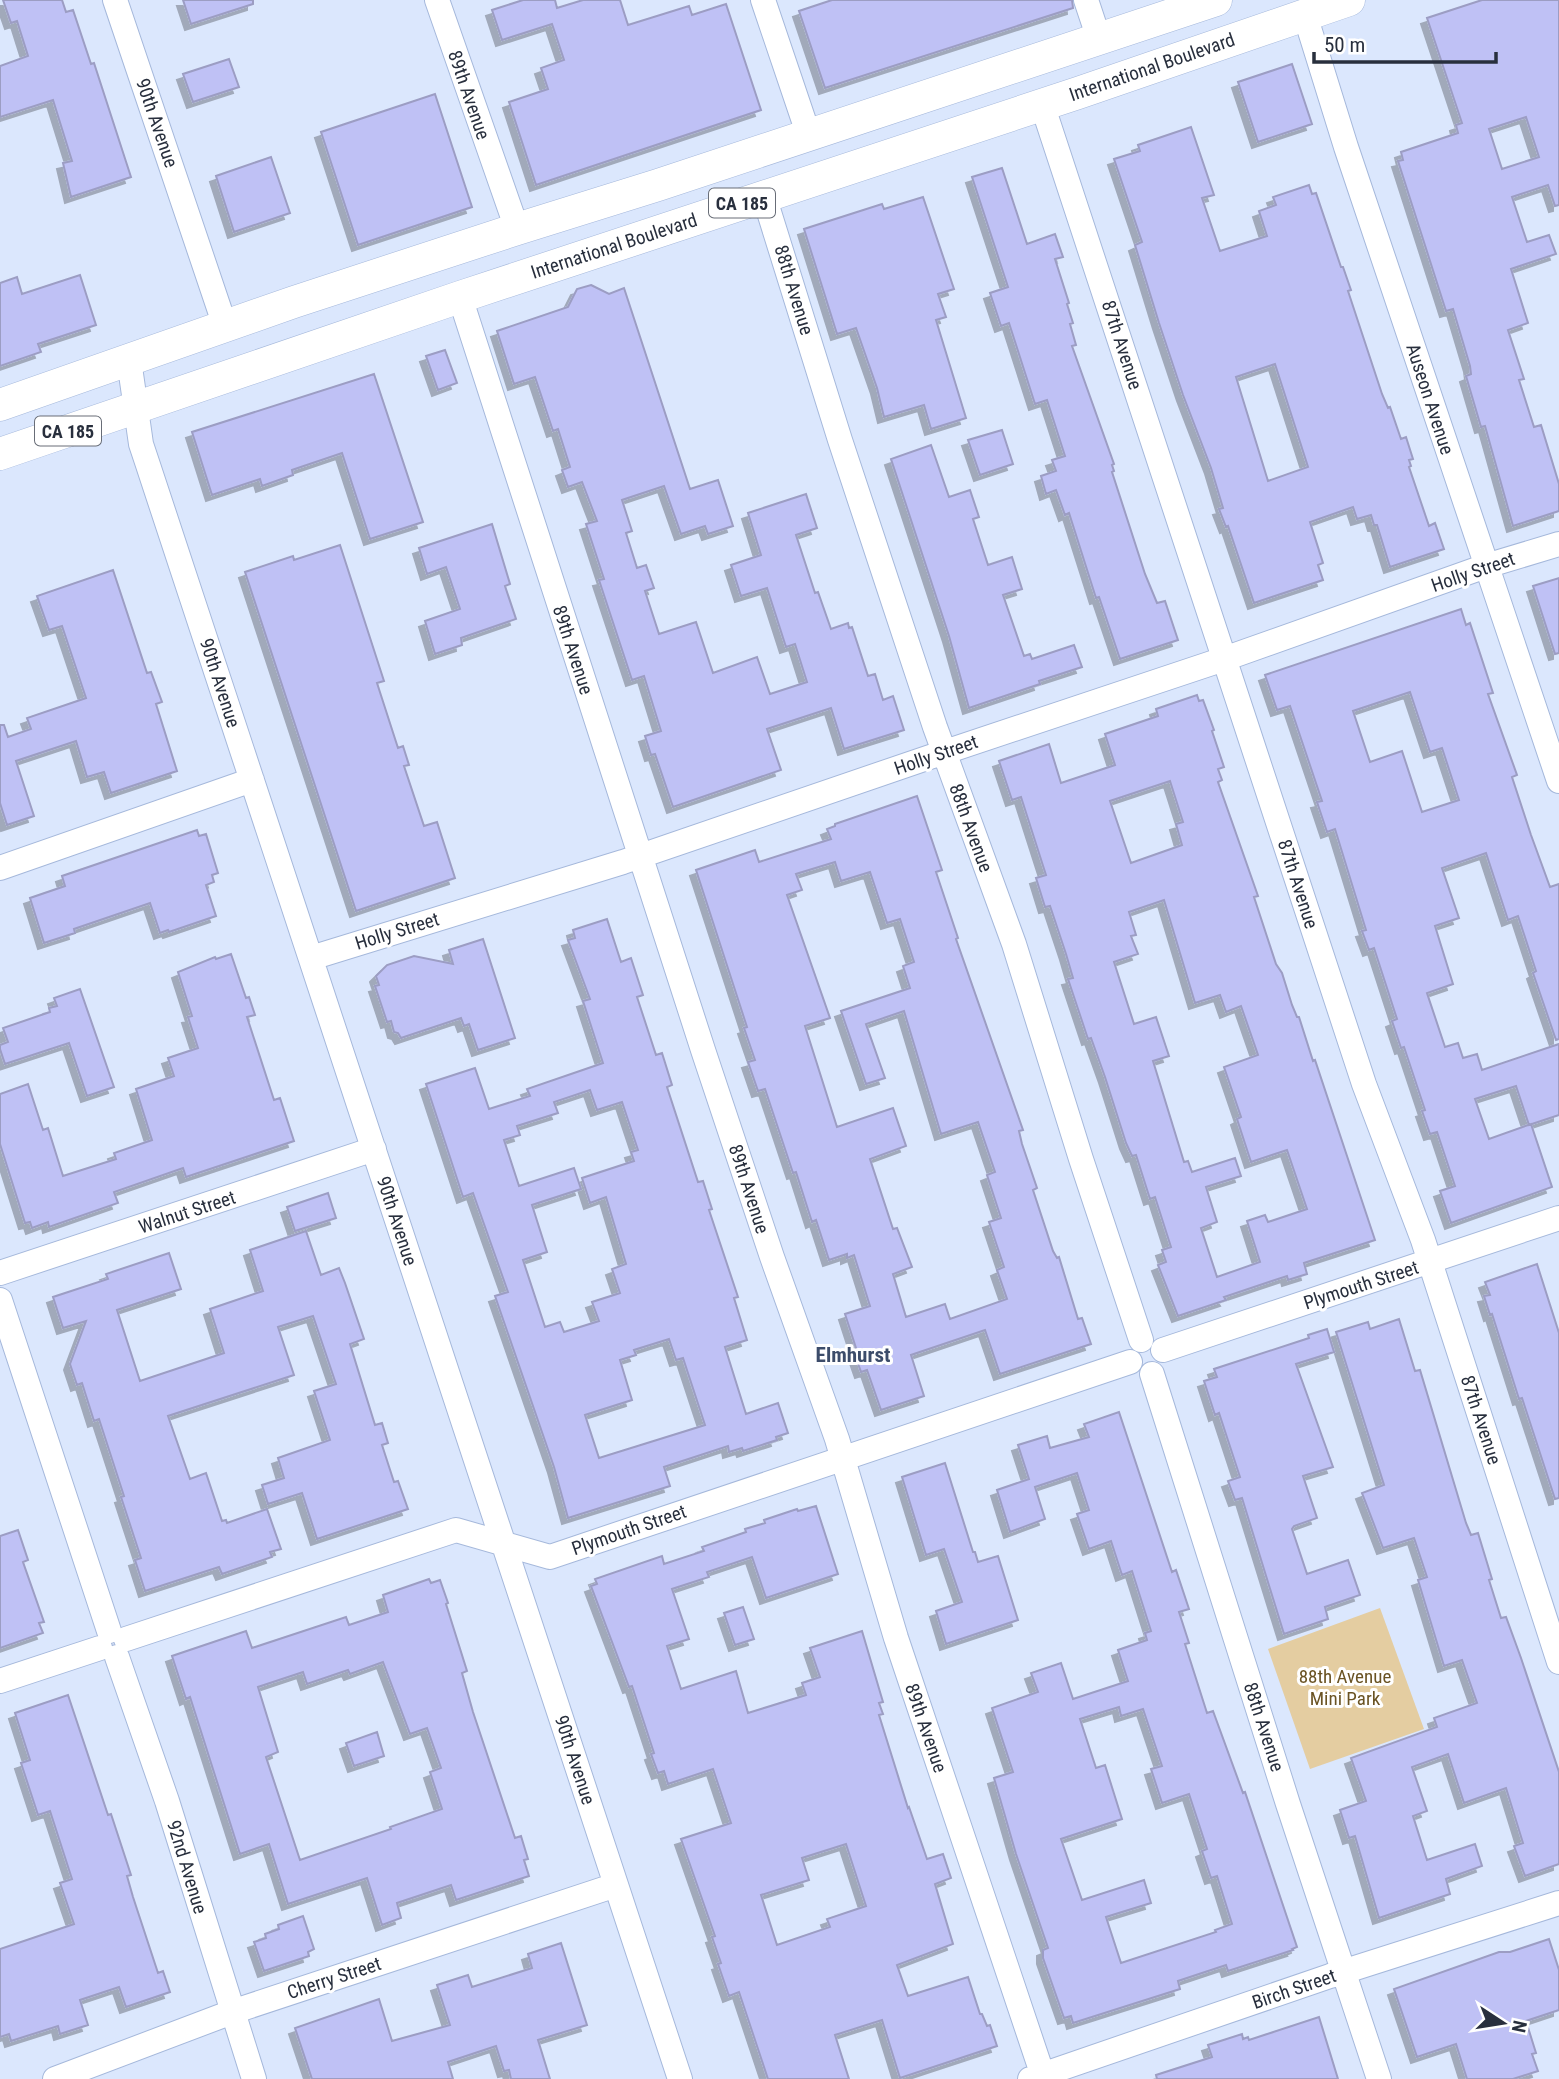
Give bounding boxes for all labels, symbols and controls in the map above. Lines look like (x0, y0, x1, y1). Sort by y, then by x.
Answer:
scale bar (1314, 21, 1496, 65)
street label: International Boulevard (1066, 28, 1238, 106)
text: 50 m (1324, 33, 1365, 57)
street label: 89th Avenue (443, 47, 495, 143)
street label: 90th Avenue (131, 75, 183, 171)
road number: CA 185 (709, 188, 775, 218)
street label: International Boulevard (528, 208, 700, 284)
street label: 88th Avenue (769, 242, 819, 338)
street label: 87th Avenue (1097, 297, 1147, 393)
street label: Auseon Avenue (1401, 341, 1459, 458)
road number: CA 185 (35, 416, 101, 446)
street label: Holly Street (1428, 547, 1518, 597)
street label: 89th Avenue (548, 602, 598, 698)
street label: 90th Avenue (195, 635, 245, 731)
street label: Holly Street (891, 730, 981, 780)
street label: 88th Avenue (944, 781, 998, 876)
street label: 87th Avenue (1273, 836, 1323, 932)
street label: Holly Street (352, 907, 442, 955)
street label: 89th Avenue (724, 1141, 774, 1237)
street label: 90th Avenue (372, 1173, 422, 1269)
street label: Walnut Street (136, 1186, 238, 1238)
street label: Plymouth Street (1301, 1256, 1421, 1314)
district label: Elmhurst (816, 1343, 890, 1367)
street label: 87th Avenue (1456, 1372, 1506, 1468)
street label: Plymouth Street (569, 1500, 689, 1560)
park label: 88th Avenue Mini Park (1299, 1665, 1391, 1710)
street label: 88th Avenue (1239, 1679, 1289, 1775)
street label: 89th Avenue (900, 1680, 952, 1776)
street label: 90th Avenue (550, 1712, 600, 1808)
street label: 92nd Avenue (162, 1818, 212, 1917)
street label: Cherry Street (284, 1952, 384, 2004)
street label: Birch Street (1249, 1964, 1339, 2014)
north arrow (1468, 1988, 1538, 2058)
text: N (1507, 2018, 1532, 2035)

